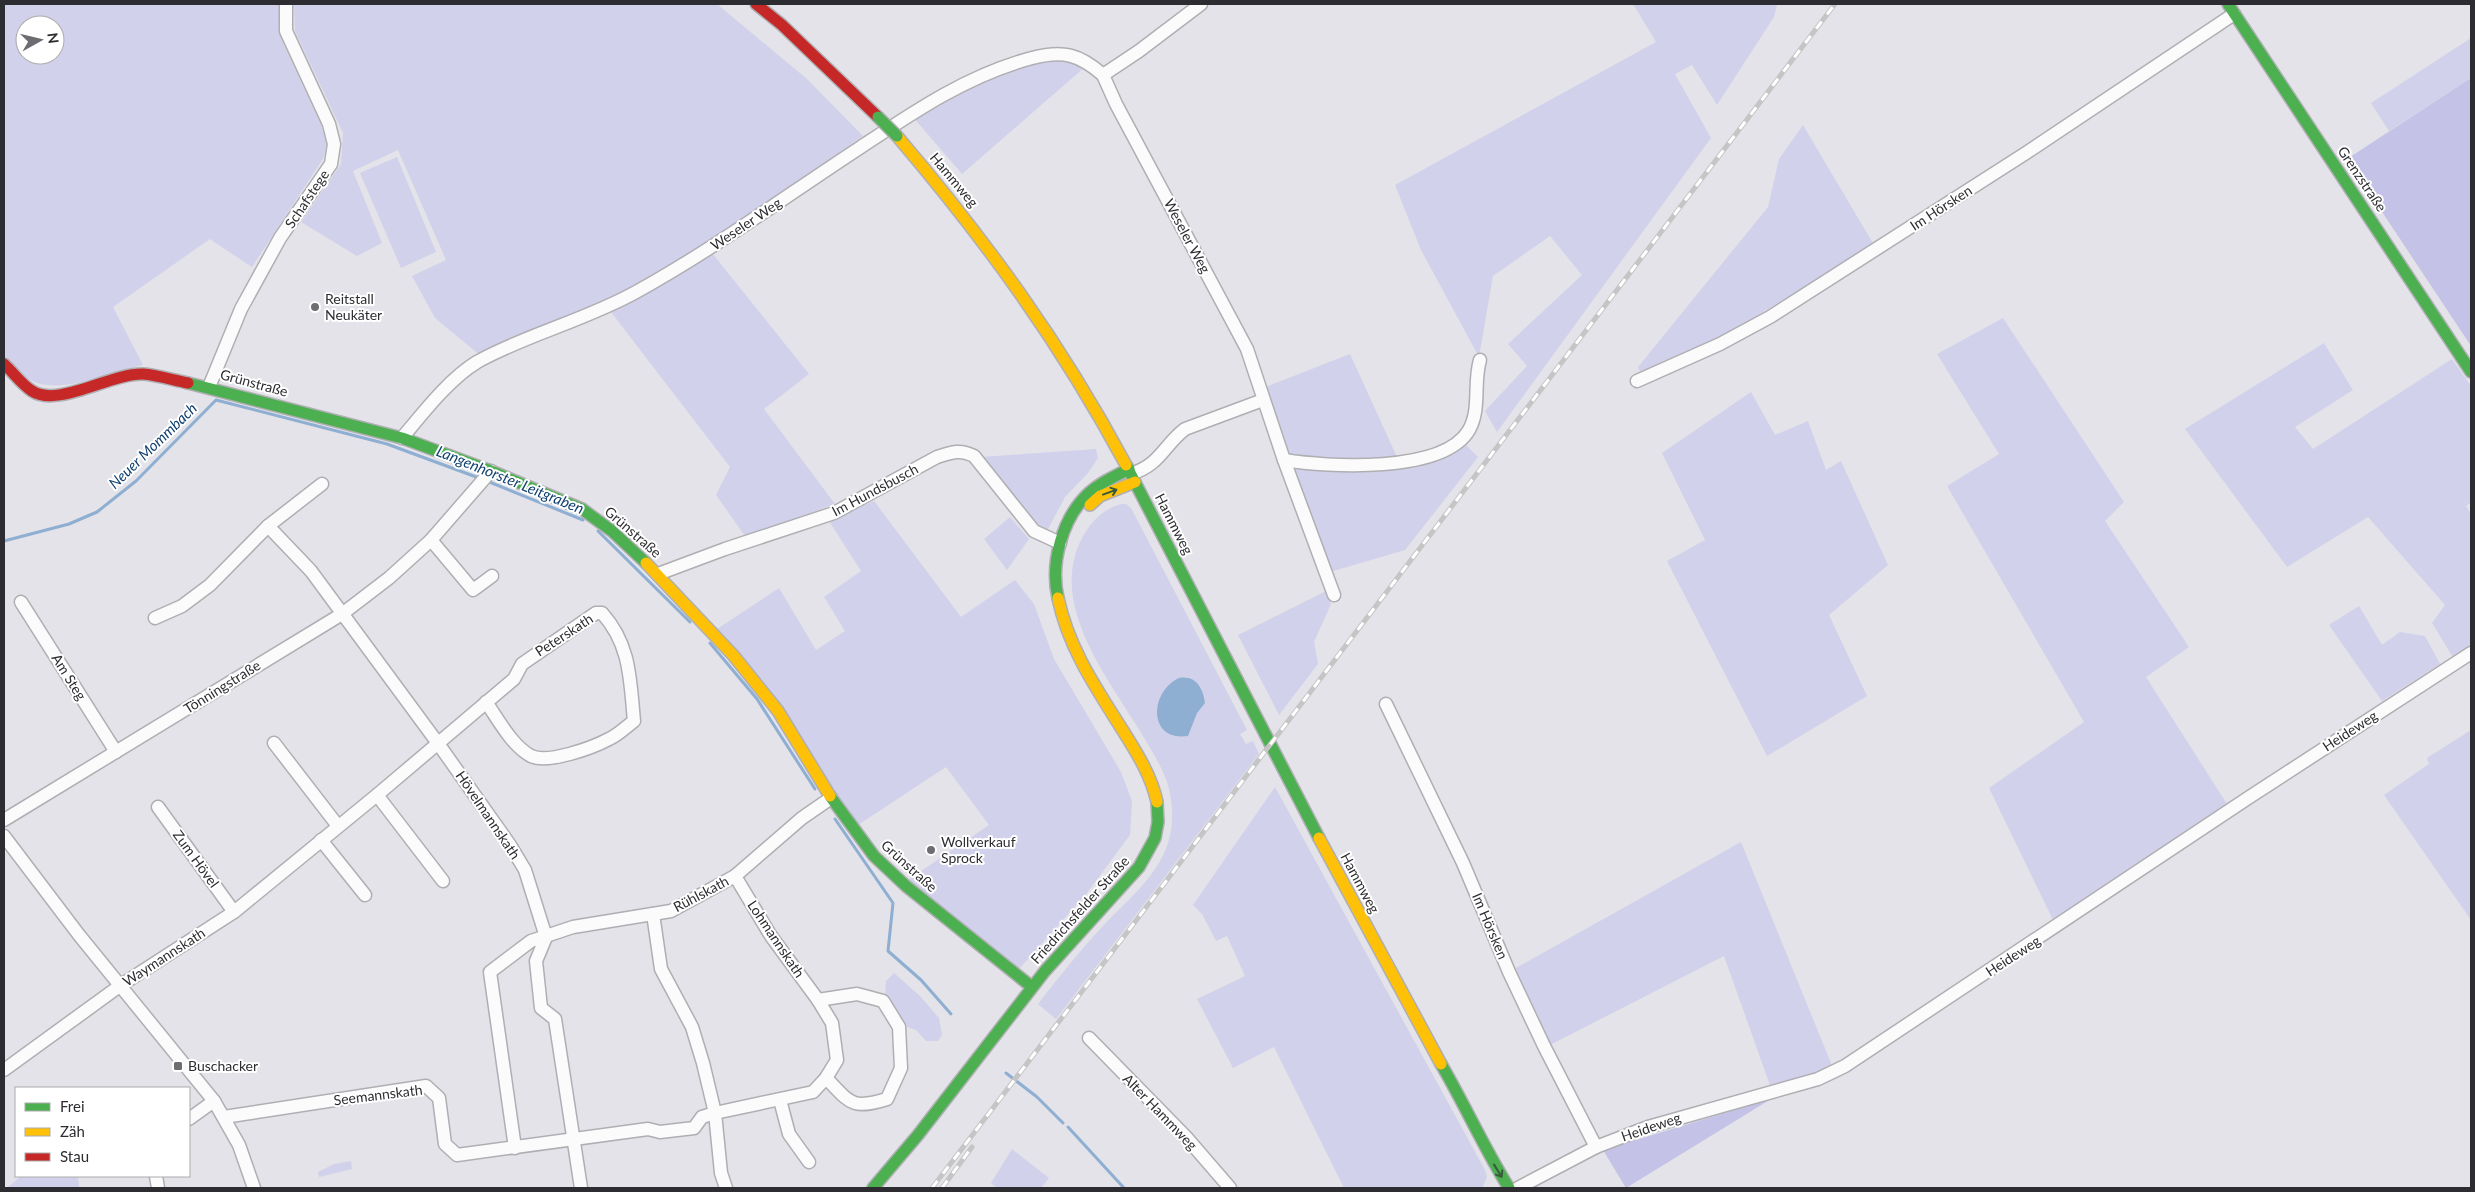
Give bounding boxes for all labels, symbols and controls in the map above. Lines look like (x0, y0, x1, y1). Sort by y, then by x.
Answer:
north arrow (15, 15, 65, 65)
text: N (44, 32, 63, 45)
street label: Grenzstraße (2334, 143, 2390, 215)
street label: Hammweg (927, 149, 982, 210)
street label: Schafstege (281, 166, 332, 231)
street label: Im Hörsken (1907, 181, 1975, 234)
street label: Weseler Weg (707, 194, 784, 254)
street label: Weseler Weg (1161, 196, 1214, 276)
place label: Reitstall Neukäter (325, 290, 382, 323)
marker: Reitstall Neukäter (309, 301, 321, 313)
street label: Grünstraße (218, 365, 290, 400)
water label: Neuer Mommbach (104, 399, 200, 492)
water label: Langenhorster Leitgraben (434, 441, 587, 517)
street label: Im Hundsbusch (829, 460, 921, 519)
one-way arrow (1102, 487, 1117, 496)
street label: Hammweg (1152, 491, 1197, 557)
street label: Grünstraße (602, 502, 665, 561)
street label: Peterskath (532, 610, 596, 660)
street label: Am Steg (49, 650, 90, 703)
street label: Tönningstraße (180, 656, 263, 717)
street label: Heideweg (2319, 707, 2380, 755)
street label: Hövelmannskath (453, 767, 524, 862)
street label: Zum Hövel (170, 827, 223, 891)
place label: Wollverkauf Sprock (941, 833, 1016, 866)
street label: Grünstraße (878, 836, 941, 895)
marker: Wollverkauf Sprock (925, 844, 937, 856)
street label: Hammweg (1337, 850, 1383, 916)
street label: Friedrichsfelder Straße (1027, 852, 1132, 967)
street label: Rühlskath (670, 872, 731, 915)
street label: Im Hörsken (1469, 890, 1512, 962)
street label: Lohmannskath (744, 897, 808, 981)
street label: Waymannskath (119, 924, 208, 989)
street label: Heideweg (1982, 932, 2043, 980)
place label: Buschacker (188, 1057, 258, 1074)
marker: Buschacker (172, 1060, 184, 1072)
street label: Alter Hammweg (1120, 1070, 1201, 1153)
street label: Seemannskath (333, 1081, 423, 1108)
legend (15, 1087, 190, 1177)
text: Frei (60, 1097, 85, 1115)
street label: Heideweg (1619, 1108, 1683, 1145)
text: Zäh (60, 1122, 85, 1140)
text: Stau (60, 1147, 89, 1165)
one-way arrow (1494, 1164, 1504, 1178)

